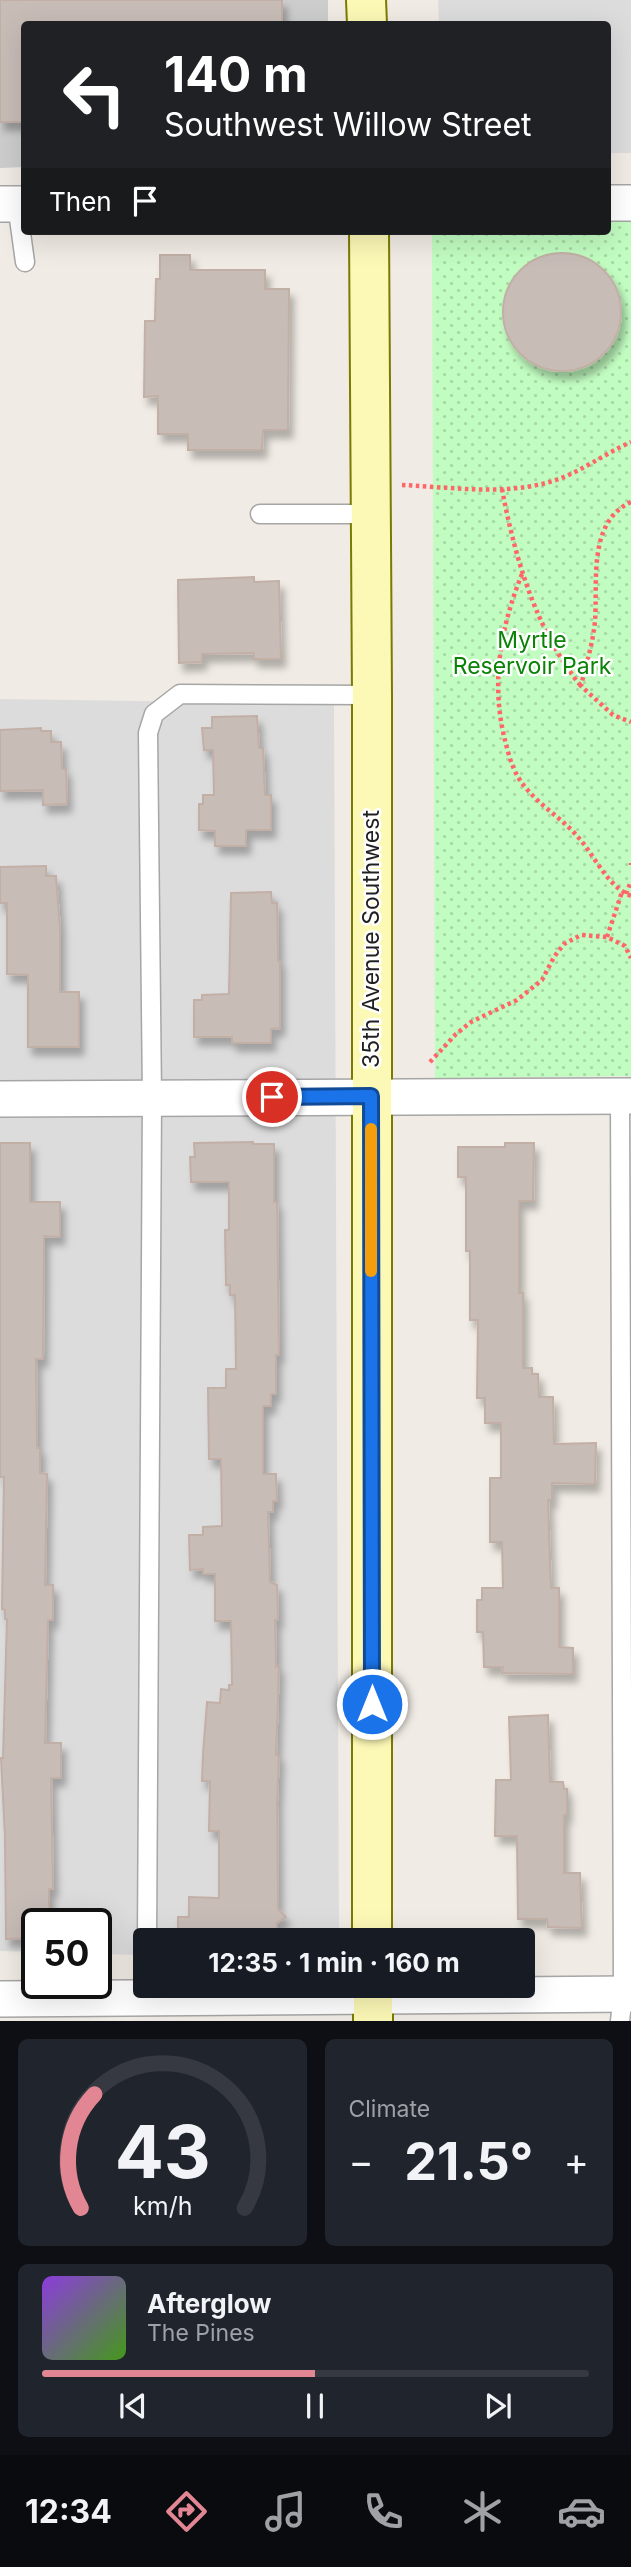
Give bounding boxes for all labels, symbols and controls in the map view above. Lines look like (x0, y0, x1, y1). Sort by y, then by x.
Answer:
text: 140 m (164, 45, 308, 104)
icon: left (49, 49, 140, 140)
text: Southwest Willow Street (164, 105, 532, 144)
icon: arrive (126, 182, 164, 220)
text: Then (49, 186, 112, 217)
park label: Myrtle Reservoir Park (453, 626, 612, 680)
street label: 35th Avenue Southwest (357, 810, 385, 1068)
pin (242, 1067, 302, 1127)
icon: arrive (253, 1078, 291, 1116)
position arrow (335, 1667, 409, 1741)
speed limit sign: 50 (21, 1908, 112, 1999)
text: 12:35 · 1 min · 160 m (208, 1947, 460, 1978)
text: Climate (349, 2095, 430, 2123)
text: 43 (114, 2108, 210, 2197)
text: 21.5° (404, 2130, 533, 2193)
text: − (349, 2138, 374, 2184)
text: + (564, 2138, 589, 2184)
text: km/h (133, 2191, 192, 2221)
text: Afterglow (147, 2288, 271, 2319)
text: The Pines (147, 2319, 255, 2347)
icon: previous (114, 2387, 152, 2425)
icon: pause (296, 2387, 334, 2425)
icon: next (479, 2387, 517, 2425)
icon: directions (162, 2487, 211, 2536)
icon: music (261, 2487, 310, 2536)
icon: phone (359, 2487, 408, 2536)
icon: climate (458, 2487, 507, 2536)
icon: car (557, 2487, 606, 2536)
text: 12:34 (25, 2492, 112, 2531)

